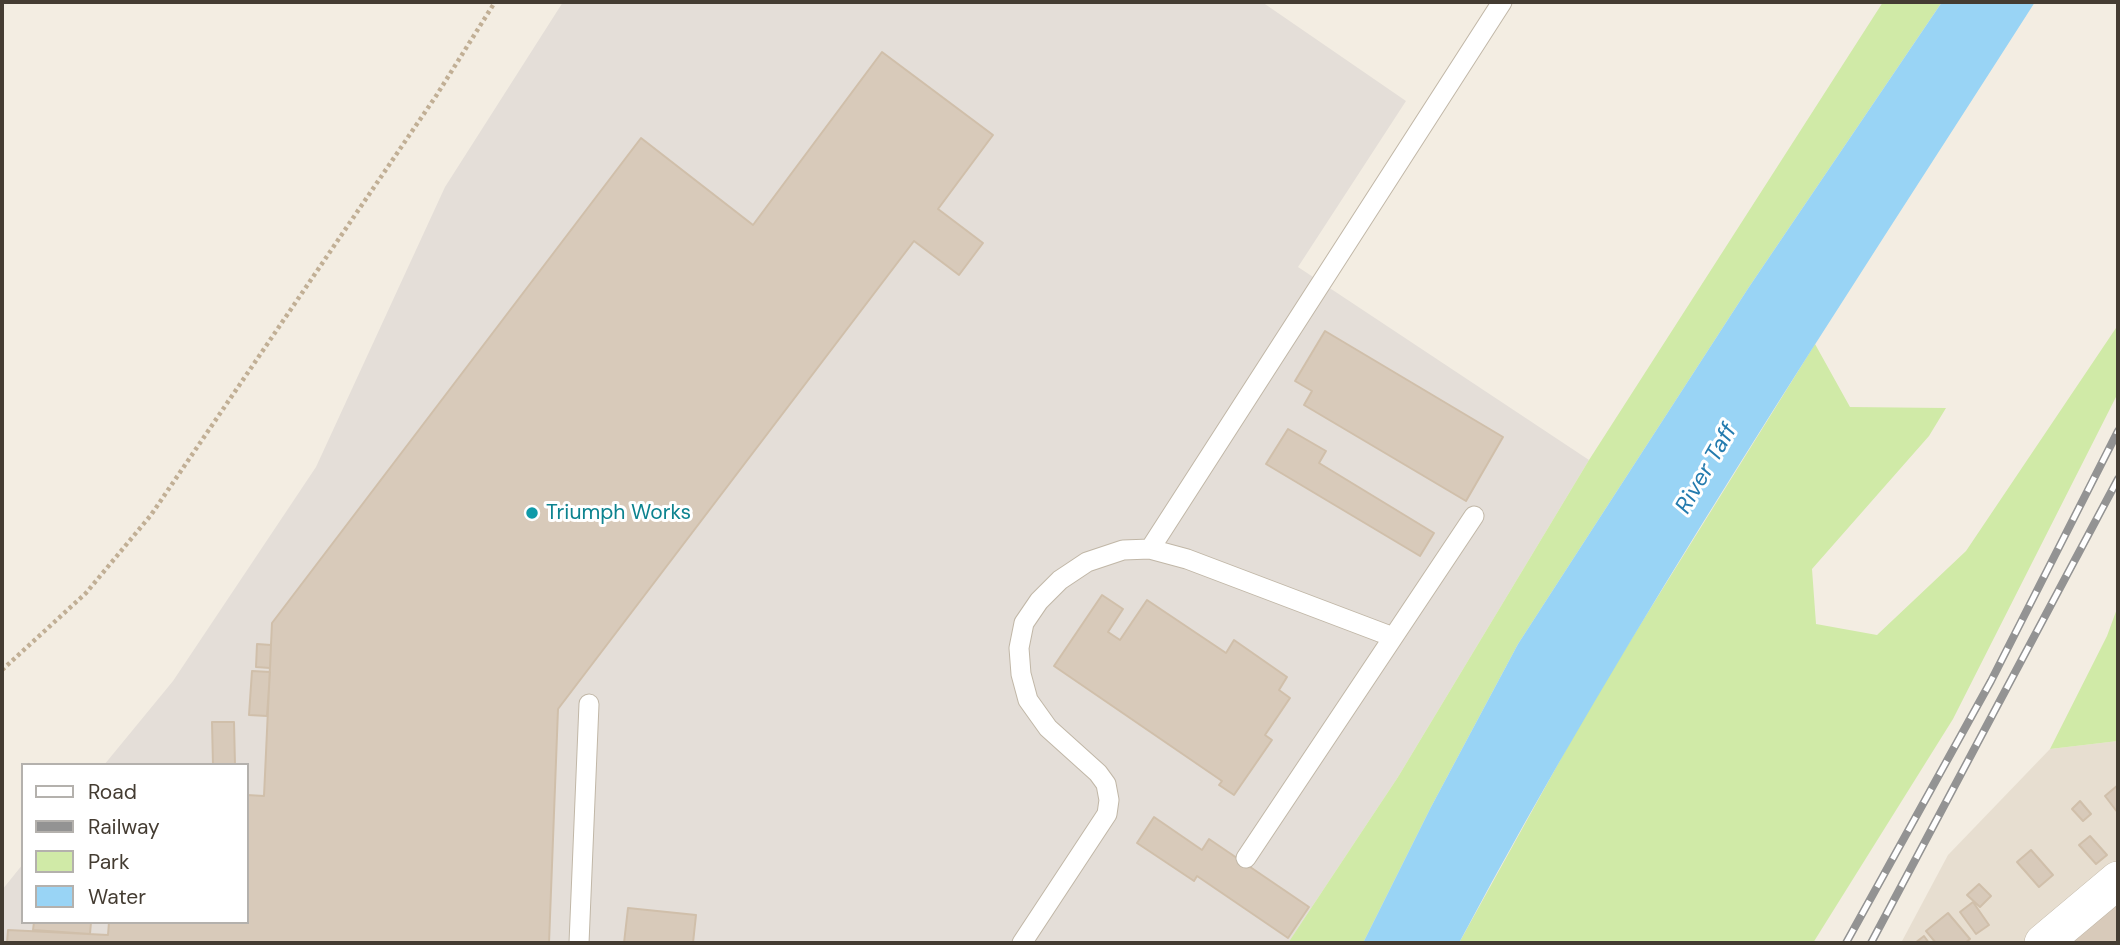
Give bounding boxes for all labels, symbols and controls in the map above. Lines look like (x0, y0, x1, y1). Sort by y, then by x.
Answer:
water label: River Taff (1670, 419, 1744, 519)
place label: Triumph Works (546, 500, 691, 526)
marker: Triumph Works (524, 505, 540, 521)
legend (21, 763, 248, 924)
text: Road (88, 778, 137, 806)
text: Railway (88, 813, 160, 841)
text: Park (88, 848, 129, 876)
text: Water (88, 883, 146, 911)

